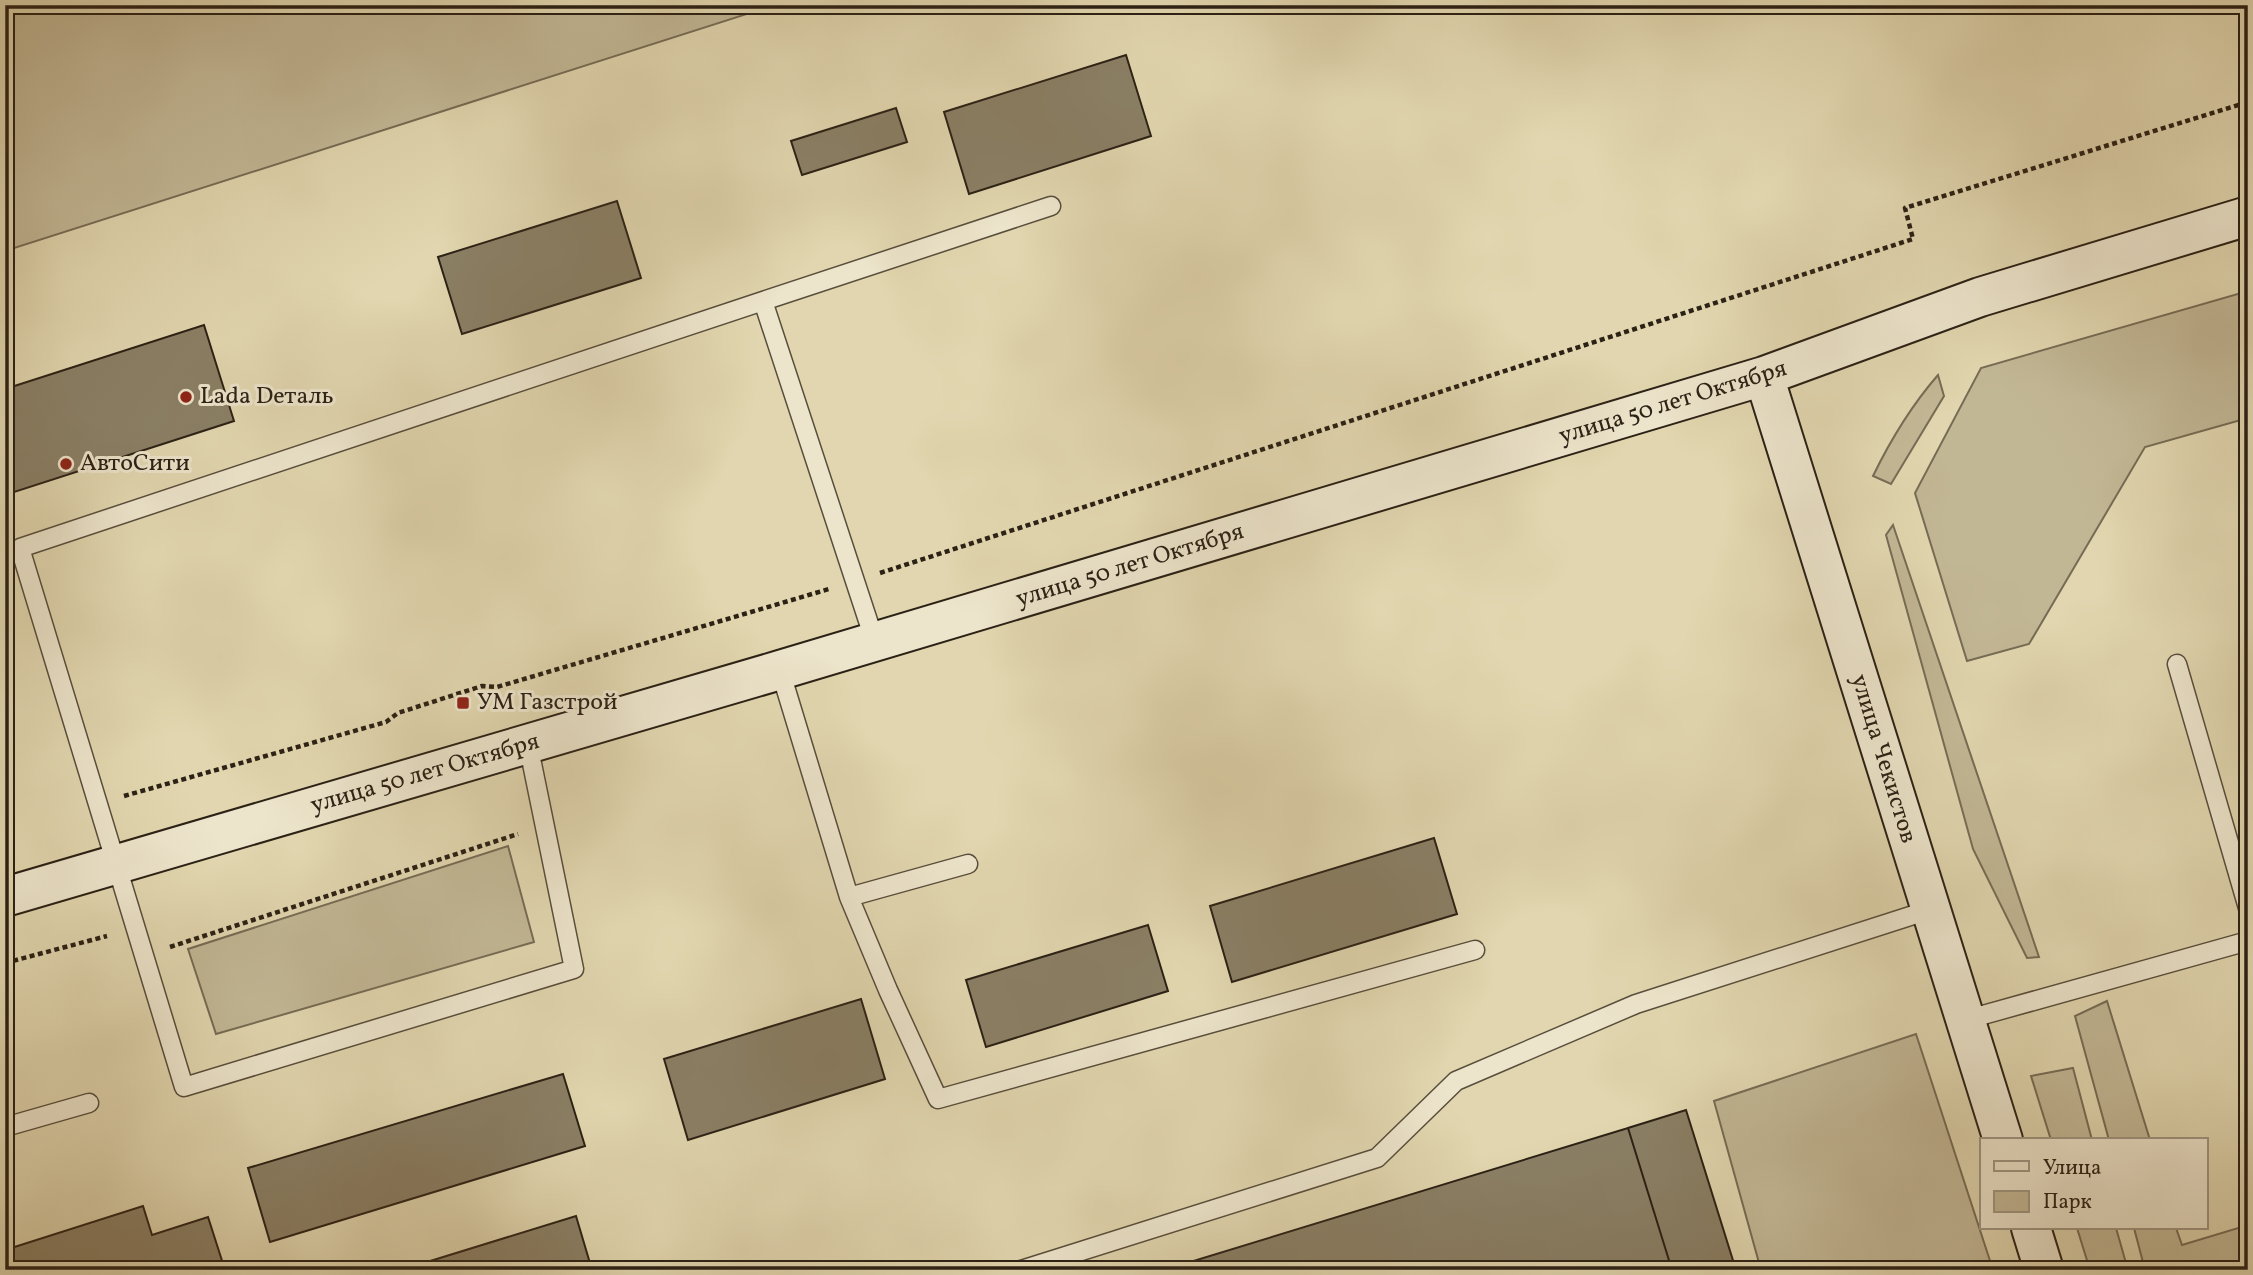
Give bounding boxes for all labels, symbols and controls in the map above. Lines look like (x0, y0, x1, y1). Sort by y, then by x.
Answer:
street label: улица 50 лет Октября (1555, 352, 1791, 454)
place label: Lada Dеталь (200, 380, 334, 414)
marker: Lada Dеталь (178, 389, 194, 405)
place label: АвтоСити (80, 447, 190, 481)
marker: АвтоСити (58, 456, 74, 472)
street label: улица 50 лет Октября (1012, 515, 1248, 617)
street label: улица Чекистов (1841, 670, 1925, 848)
place label: УМ Газстрой (477, 686, 618, 720)
marker: УМ Газстрой (455, 695, 471, 711)
street label: улица 50 лет Октября (307, 725, 543, 823)
legend (1980, 1138, 2208, 1230)
text: Улица (2043, 1154, 2101, 1183)
text: Парк (2043, 1188, 2092, 1217)

